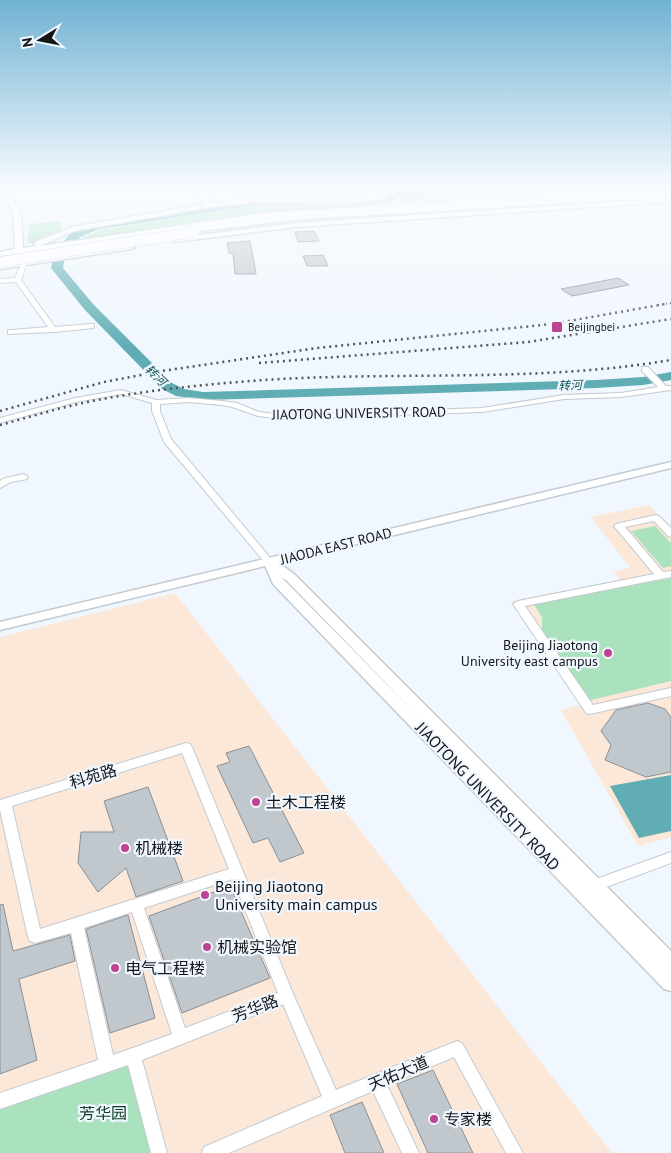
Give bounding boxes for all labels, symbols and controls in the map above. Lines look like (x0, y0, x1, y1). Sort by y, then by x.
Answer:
north arrow (15, 15, 65, 65)
text: N (18, 36, 37, 48)
marker: Beijingbei (550, 320, 564, 334)
place label: Beijingbei (568, 320, 615, 334)
water label: 转河 (142, 361, 171, 390)
water label: 转河 (558, 377, 584, 393)
street label: JIAOTONG UNIVERSITY ROAD (271, 402, 446, 424)
street label: JIAODA EAST ROAD (278, 523, 394, 569)
place label: Beijing Jiaotong University east campus (461, 636, 598, 670)
marker: Beijing Jiaotong University east campus (602, 647, 614, 659)
street label: JIAOTONG UNIVERSITY ROAD (411, 717, 564, 875)
street label: 科苑路 (67, 759, 119, 793)
place label: 土木工程楼 (266, 792, 346, 812)
marker: 土木工程楼 (250, 796, 262, 808)
place label: 机械楼 (135, 838, 183, 858)
marker: 机械楼 (119, 842, 131, 854)
place label: Beijing Jiaotong University main campus (215, 876, 378, 914)
marker: Beijing Jiaotong University main campus (199, 889, 211, 901)
place label: 机械实验馆 (217, 937, 297, 957)
marker: 机械实验馆 (201, 941, 213, 953)
place label: 电气工程楼 (125, 958, 205, 978)
marker: 电气工程楼 (109, 962, 121, 974)
street label: 芳华路 (229, 990, 281, 1026)
street label: 天佑大道 (365, 1051, 431, 1095)
park label: 芳华园 (79, 1103, 127, 1123)
place label: 专家楼 (444, 1109, 492, 1129)
marker: 专家楼 (428, 1113, 440, 1125)

